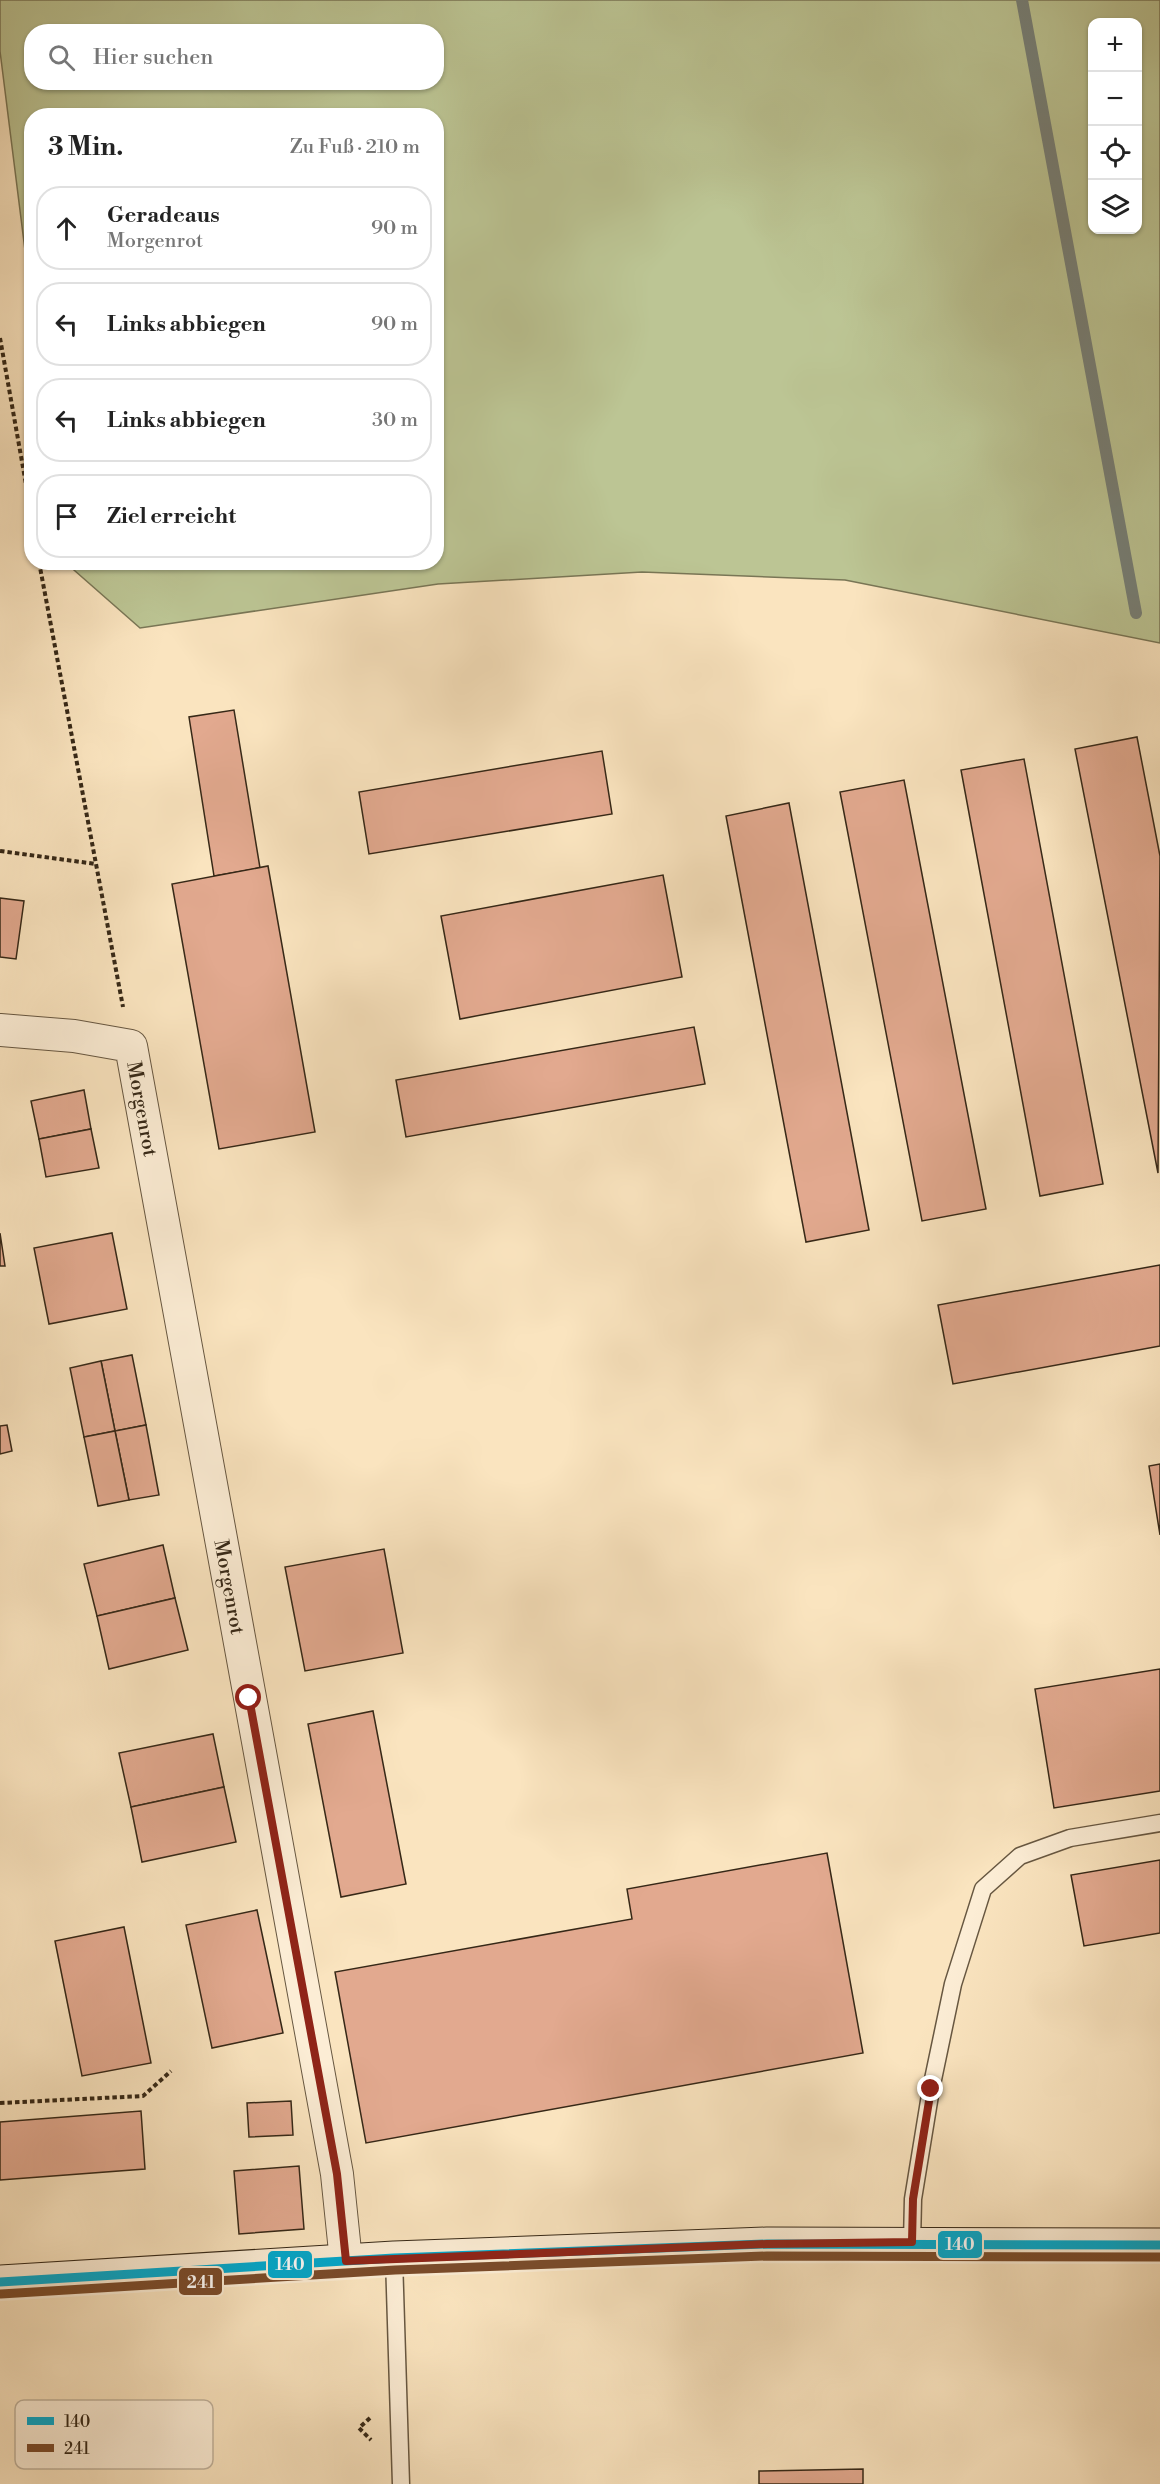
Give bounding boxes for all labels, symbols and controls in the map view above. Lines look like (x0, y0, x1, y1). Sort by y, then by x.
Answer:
map controls (1088, 18, 1142, 234)
button: + (1088, 18, 1142, 72)
search box (24, 24, 444, 90)
icon: search (45, 41, 78, 74)
text: Hier suchen (93, 44, 213, 71)
button: − (1088, 72, 1142, 126)
button: locate (1088, 126, 1142, 180)
text: 3 Min. (48, 131, 123, 163)
text: Zu Fuß · 210 m (290, 135, 420, 160)
button: layers (1088, 180, 1142, 234)
text: Geradeaus (107, 202, 220, 229)
icon: ahead (50, 212, 83, 245)
text: 90 m (371, 216, 418, 241)
text: Morgenrot (107, 229, 203, 254)
icon: left (50, 308, 83, 341)
text: Links abbiegen (107, 311, 266, 338)
text: 90 m (371, 312, 418, 337)
icon: left (50, 404, 83, 437)
text: Links abbiegen (107, 407, 266, 434)
text: 30 m (372, 408, 418, 433)
icon: arrive (50, 500, 83, 533)
text: Ziel erreicht (107, 503, 236, 530)
street label: Morgenrot (120, 1060, 162, 1159)
street label: Morgenrot (207, 1538, 249, 1637)
route start (235, 1684, 261, 1710)
route end (917, 2075, 943, 2101)
line badge: 140 (937, 2230, 983, 2259)
text: 140 (945, 2235, 975, 2255)
line badge: 140 (267, 2250, 313, 2279)
text: 140 (275, 2255, 305, 2275)
line badge: 241 (178, 2267, 223, 2296)
text: 241 (187, 2273, 215, 2293)
legend (15, 2400, 213, 2469)
text: 140 (64, 2412, 90, 2432)
text: 241 (64, 2439, 90, 2459)

